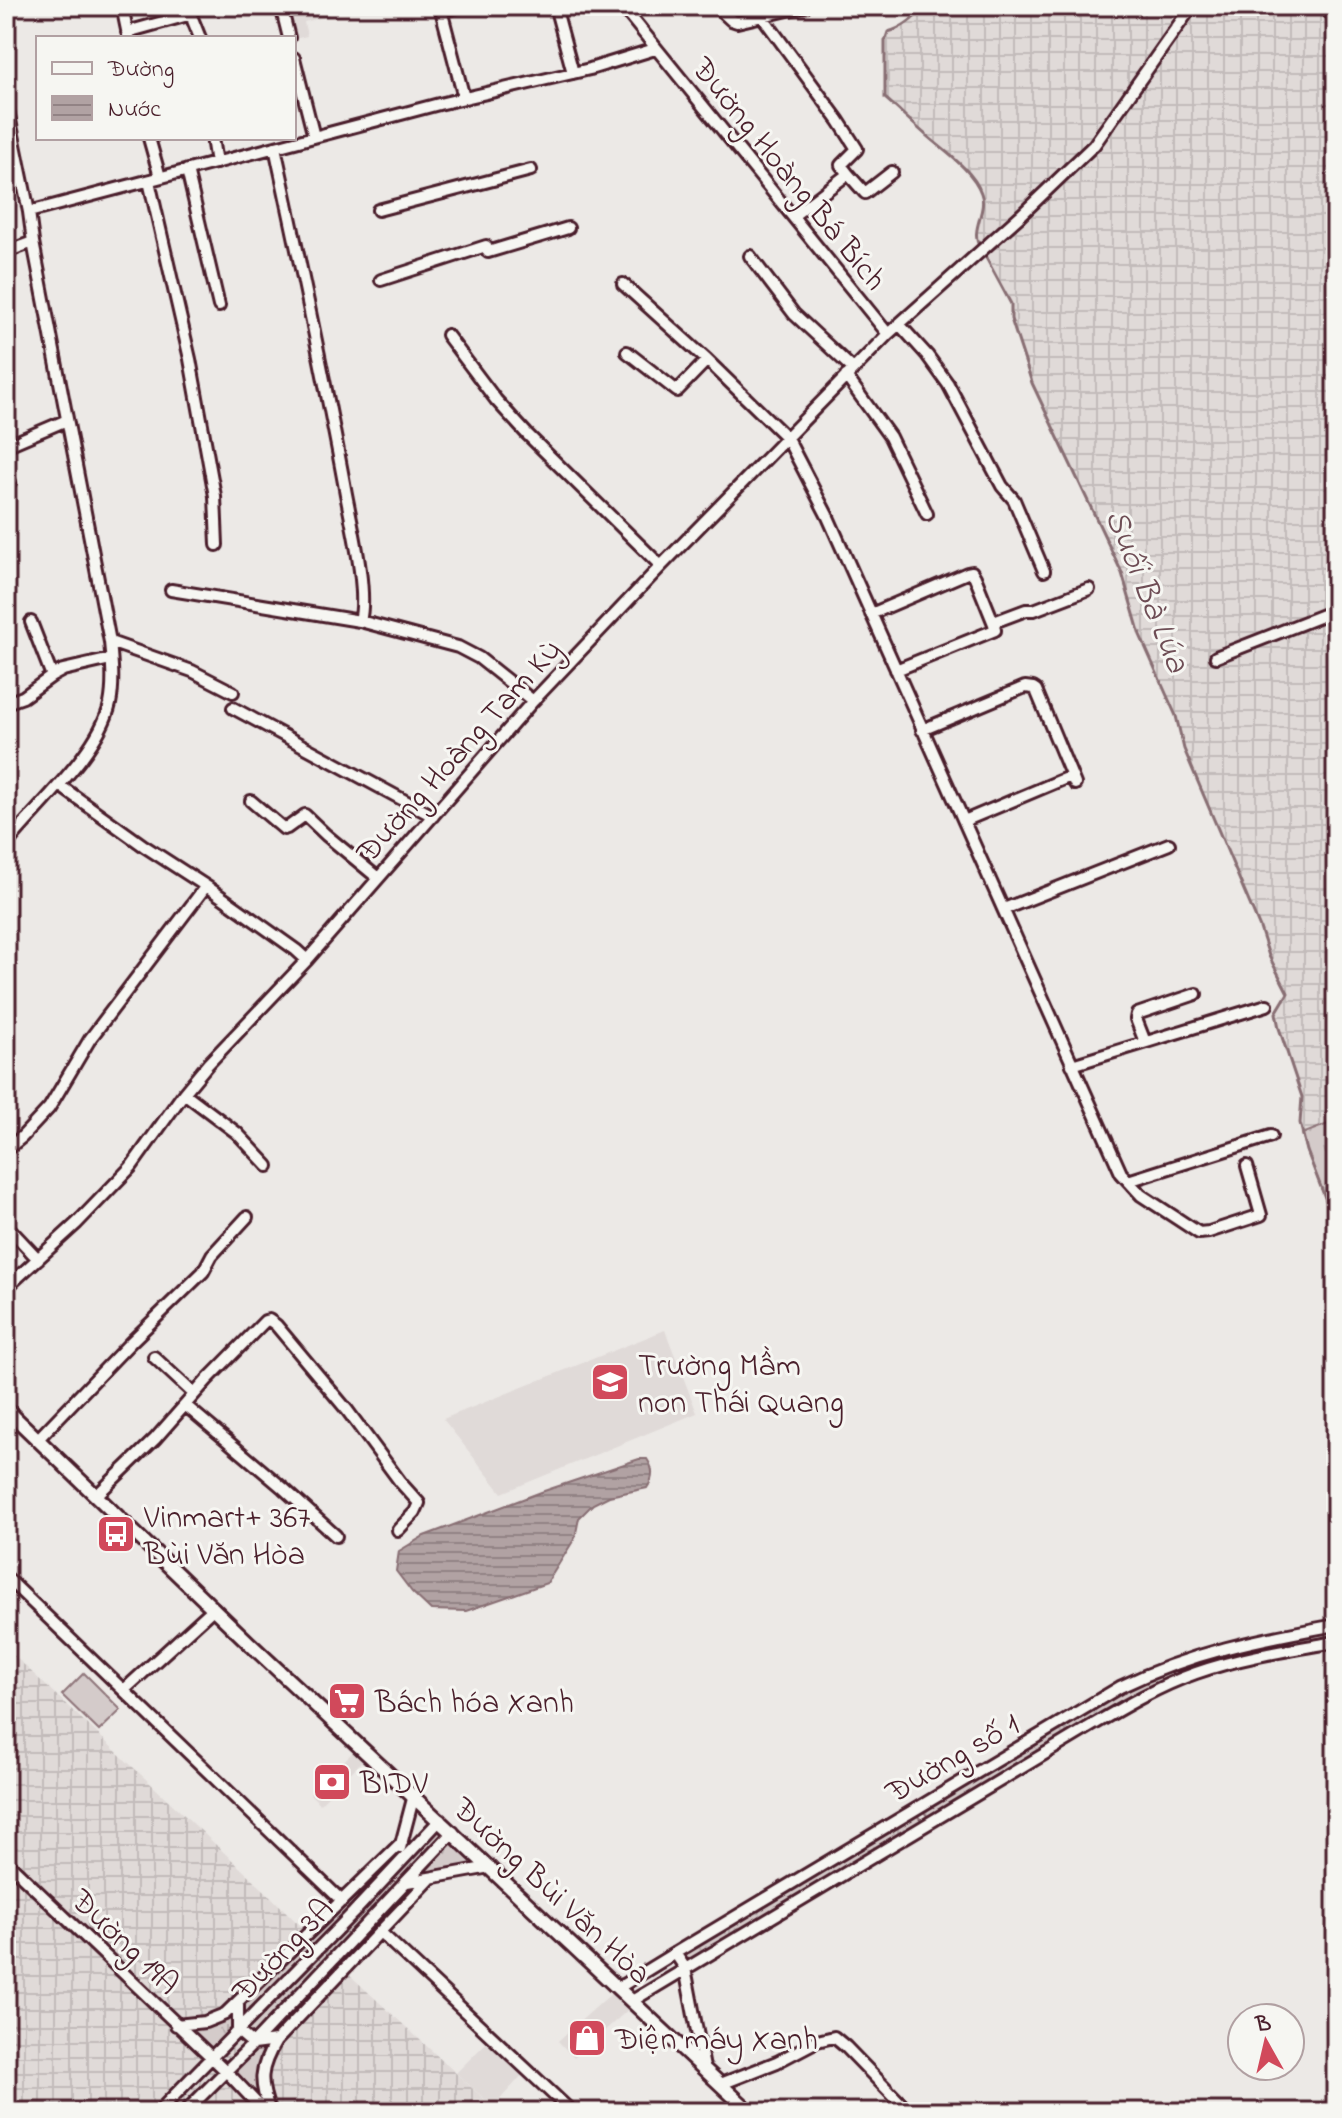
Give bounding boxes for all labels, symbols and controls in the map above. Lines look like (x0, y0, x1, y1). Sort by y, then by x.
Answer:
legend (36, 36, 296, 140)
street label: Đường Hoàng Bá Bích (678, 48, 896, 302)
text: Đường (107, 53, 174, 88)
text: Nước (108, 93, 161, 128)
water label: Suối Bà Lúa (1090, 502, 1201, 681)
street label: Đường Hoàng Tam Kỳ (346, 630, 574, 876)
place label: Trường Mầm non Thái Quang (638, 1344, 844, 1428)
school or university icon: Trường Mầm non Thái Quang (589, 1361, 631, 1403)
place label: Vinmart+ 367 Bùi Văn Hòa (143, 1496, 311, 1580)
bus stop icon: Vinmart+ 367 Bùi Văn Hòa (95, 1513, 137, 1555)
supermarket icon: Bách hóa Xanh (326, 1680, 368, 1722)
place label: Bách hóa Xanh (374, 1681, 574, 1728)
street label: Đường số 1 (877, 1703, 1029, 1818)
bank icon: BIDV (311, 1761, 353, 1803)
place label: BIDV (359, 1762, 429, 1809)
street label: Đường Bùi Văn Hòa (440, 1787, 661, 1998)
street label: Đường 19A (58, 1879, 189, 2008)
street label: Đường 3A (222, 1889, 346, 2015)
north arrow (1226, 2002, 1306, 2082)
text: B (1253, 2008, 1273, 2042)
shop icon: Điện máy Xanh (566, 2017, 608, 2059)
place label: Điện máy Xanh (614, 2018, 818, 2065)

